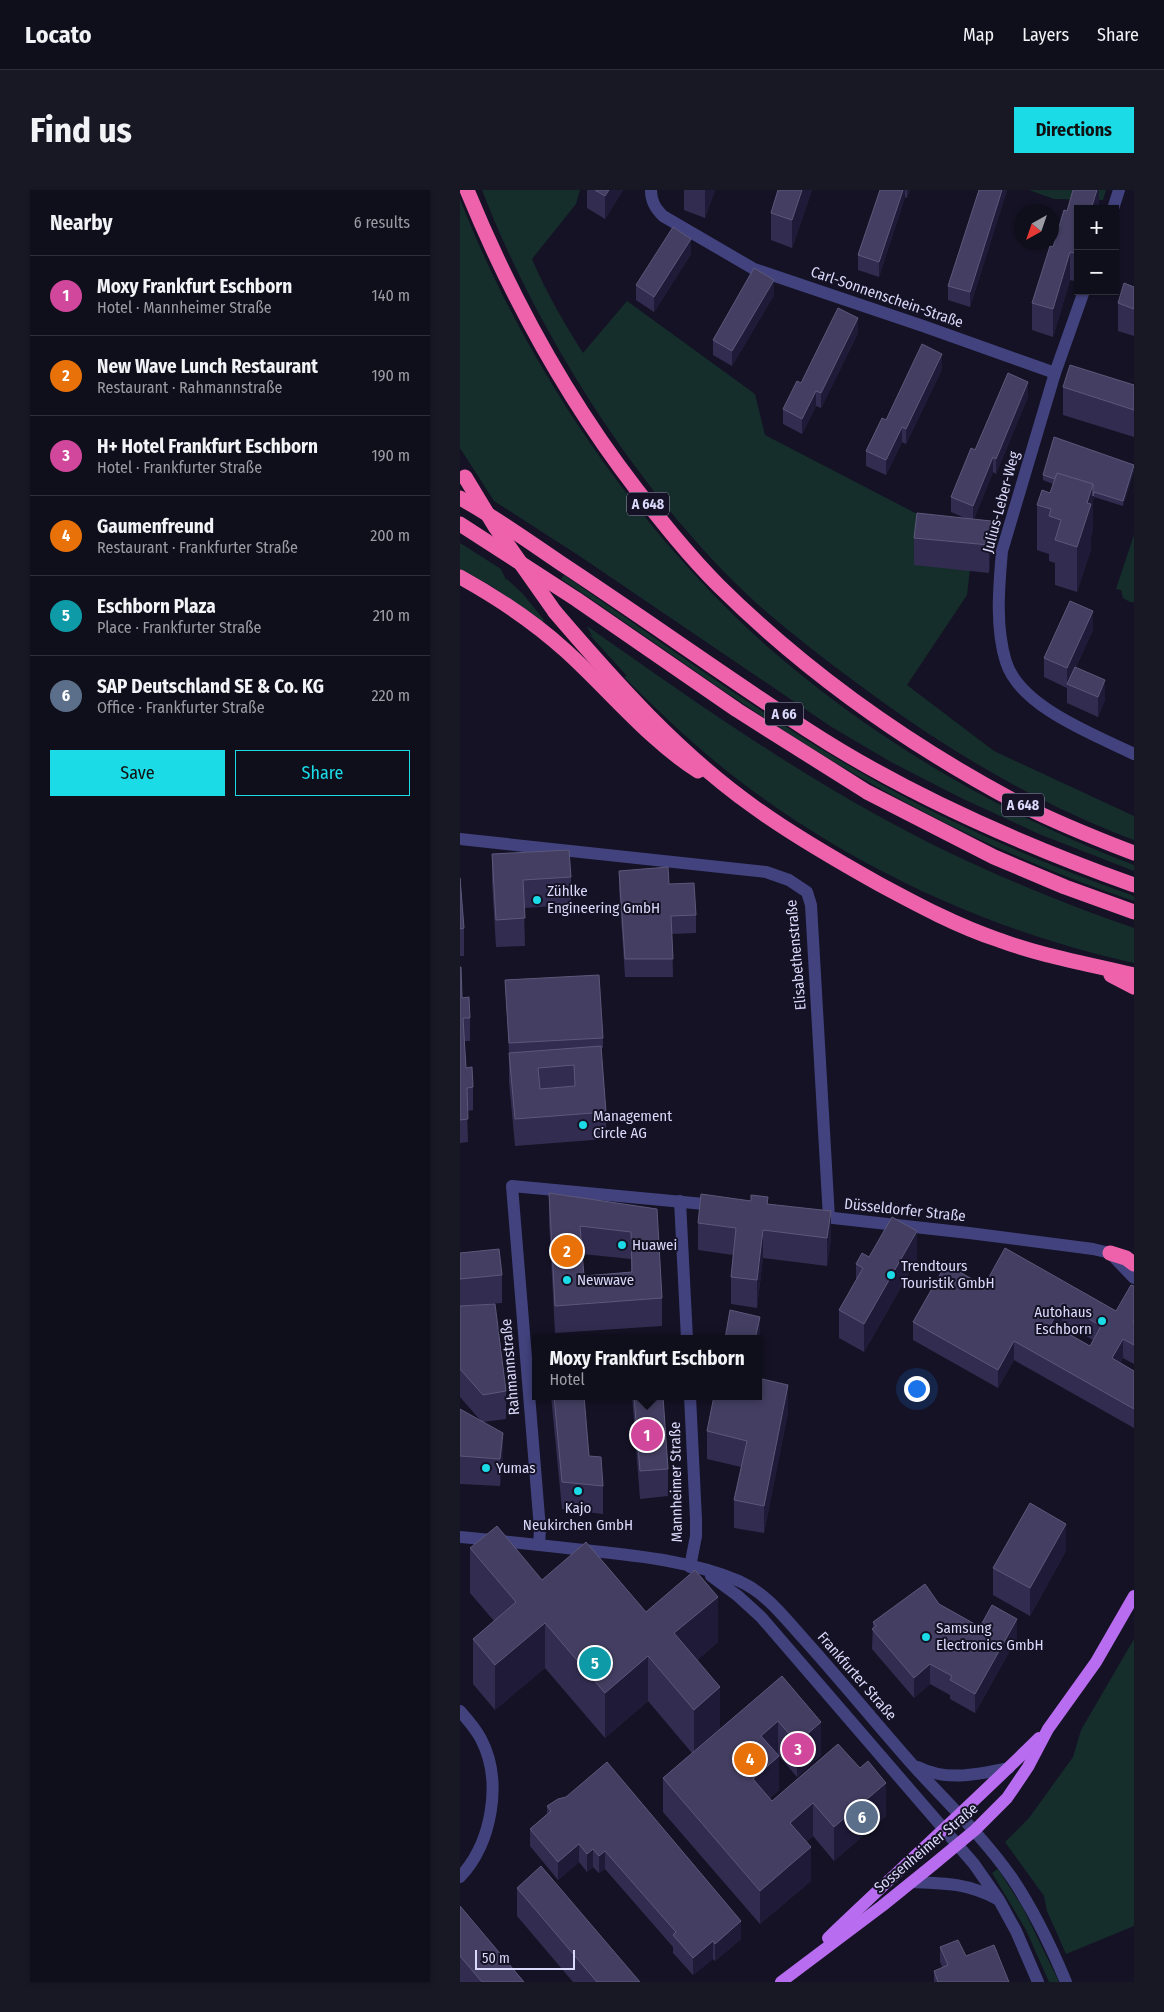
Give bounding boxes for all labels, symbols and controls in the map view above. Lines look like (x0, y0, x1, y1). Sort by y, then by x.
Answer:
text: Locato (25, 21, 91, 49)
text: Map (963, 24, 994, 46)
text: Layers (1022, 24, 1069, 46)
text: Share (1097, 24, 1139, 46)
button: Directions (1014, 107, 1134, 153)
text: Find us (30, 109, 132, 151)
north arrow (1014, 205, 1059, 250)
map controls (1074, 205, 1119, 295)
button: + (1074, 205, 1119, 250)
text: Nearby (50, 210, 112, 236)
text: 6 results (354, 213, 410, 232)
button: − (1074, 250, 1119, 295)
street label: Carl-Sonnenschein-Straße (808, 262, 966, 332)
text: Moxy Frankfurt Eschborn (97, 275, 292, 298)
text: 1 (63, 286, 69, 305)
text: 140 m (372, 286, 410, 305)
text: Hotel · Mannheimer Straße (97, 298, 272, 317)
text: New Wave Lunch Restaurant (97, 355, 318, 378)
text: 2 (62, 366, 70, 385)
text: 190 m (372, 366, 410, 385)
text: Restaurant · Rahmannstraße (97, 378, 282, 397)
text: H+ Hotel Frankfurt Eschborn (97, 435, 318, 458)
text: 3 (62, 446, 70, 465)
text: 190 m (372, 446, 410, 465)
street label: Julius-Leber-Weg (979, 449, 1023, 555)
text: Hotel · Frankfurter Straße (97, 458, 262, 477)
road number: A 648 (627, 492, 669, 516)
text: Gaumenfreund (97, 515, 214, 538)
text: 4 (62, 526, 70, 545)
text: 200 m (370, 526, 410, 545)
text: Restaurant · Frankfurter Straße (97, 538, 298, 557)
text: Eschborn Plaza (97, 595, 216, 618)
text: 5 (62, 606, 70, 625)
text: 210 m (373, 606, 410, 625)
text: Place · Frankfurter Straße (97, 618, 261, 637)
text: SAP Deutschland SE & Co. KG (97, 675, 324, 698)
text: 6 (62, 686, 70, 705)
text: 220 m (371, 686, 410, 705)
text: Office · Frankfurter Straße (97, 698, 265, 717)
road number: A 66 (765, 702, 803, 726)
button: Save (50, 750, 225, 796)
button: Share (235, 750, 410, 796)
road number: A 648 (1002, 794, 1044, 816)
place label: Zühlke Engineering GmbH (547, 882, 660, 917)
marker: Zühlke Engineering GmbH (531, 894, 543, 906)
street label: Elisabethenstraße (782, 899, 810, 1011)
place label: Management Circle AG (593, 1107, 672, 1142)
marker: Management Circle AG (577, 1119, 589, 1131)
street label: Düsseldorfer Straße (843, 1195, 967, 1225)
pin: 2 (551, 1232, 583, 1270)
place label: Huawei (632, 1236, 677, 1254)
marker: Huawei (616, 1239, 628, 1251)
place label: Trendtours Touristik GmbH (901, 1257, 995, 1292)
marker: Trendtours Touristik GmbH (885, 1269, 897, 1281)
place label: Newwave (577, 1271, 634, 1289)
marker: Newwave (561, 1274, 573, 1286)
place label: Autohaus Eschborn (1034, 1303, 1092, 1338)
marker: Autohaus Eschborn (1096, 1315, 1108, 1327)
street label: Rahmannstraße (497, 1318, 523, 1416)
popup (532, 1335, 762, 1400)
text: Moxy Frankfurt Eschborn (549, 1347, 745, 1370)
text: Hotel (549, 1370, 585, 1389)
your location (904, 1376, 930, 1402)
pin: 1 (631, 1416, 663, 1454)
street label: Mannheimer Straße (666, 1422, 686, 1542)
place label: Yumas (496, 1459, 536, 1477)
marker: Yumas (480, 1462, 492, 1474)
marker: Kajo Neukirchen GmbH (572, 1485, 584, 1497)
place label: Kajo Neukirchen GmbH (523, 1499, 633, 1534)
place label: Samsung Electronics GmbH (936, 1619, 1044, 1654)
street label: Frankfurter Straße (814, 1628, 900, 1724)
marker: Samsung Electronics GmbH (920, 1631, 932, 1643)
pin: 5 (579, 1644, 611, 1682)
pin: 3 (782, 1730, 814, 1768)
pin: 4 (734, 1740, 766, 1778)
pin: 6 (846, 1798, 878, 1836)
street label: Sossenheimer Straße (870, 1799, 982, 1897)
scale bar (475, 1947, 575, 1970)
text: 50 m (482, 1950, 510, 1967)

